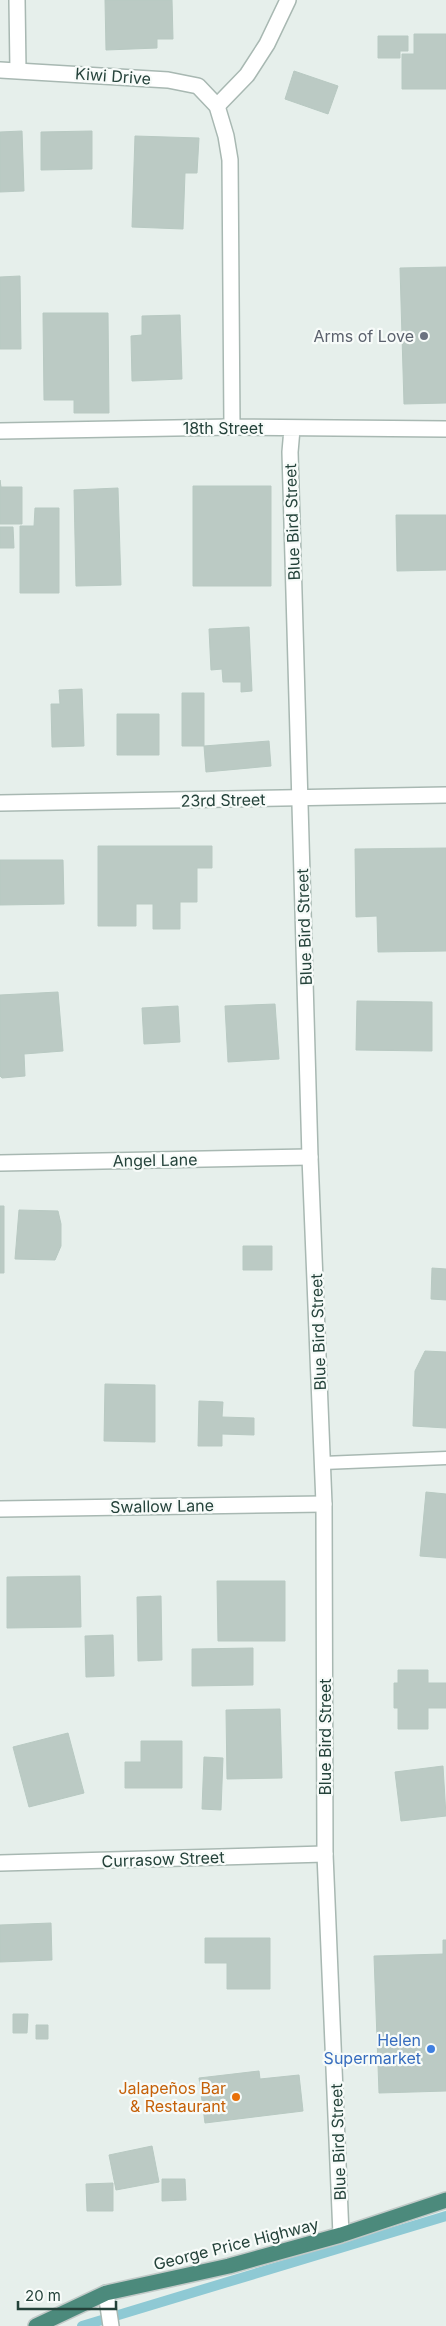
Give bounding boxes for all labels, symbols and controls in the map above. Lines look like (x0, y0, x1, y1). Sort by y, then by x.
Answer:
street label: Kiwi Drive (74, 63, 152, 89)
place label: Arms of Love (313, 326, 414, 346)
marker: Arms of Love (418, 330, 430, 342)
street label: 18th Street (183, 418, 263, 438)
street label: Blue Bird Street (280, 463, 304, 581)
street label: 23rd Street (180, 789, 266, 811)
street label: Blue Bird Street (292, 868, 316, 986)
street label: Angel Lane (112, 1149, 198, 1171)
street label: Blue Bird Street (306, 1273, 330, 1391)
street label: Swallow Lane (110, 1495, 214, 1517)
street label: Blue Bird Street (315, 1678, 335, 1796)
street label: Currasow Street (101, 1847, 225, 1871)
place label: Helen Supermarket (324, 2030, 421, 2068)
marker: Helen Supermarket (425, 2043, 437, 2055)
place label: Jalapeños Bar & Restaurant (118, 2078, 226, 2116)
street label: Blue Bird Street (326, 2083, 350, 2201)
marker: Jalapeños Bar & Restaurant (230, 2091, 242, 2103)
street label: George Price Highway (151, 2214, 321, 2274)
scale bar (18, 2278, 115, 2310)
text: 20 m (25, 2286, 61, 2305)

